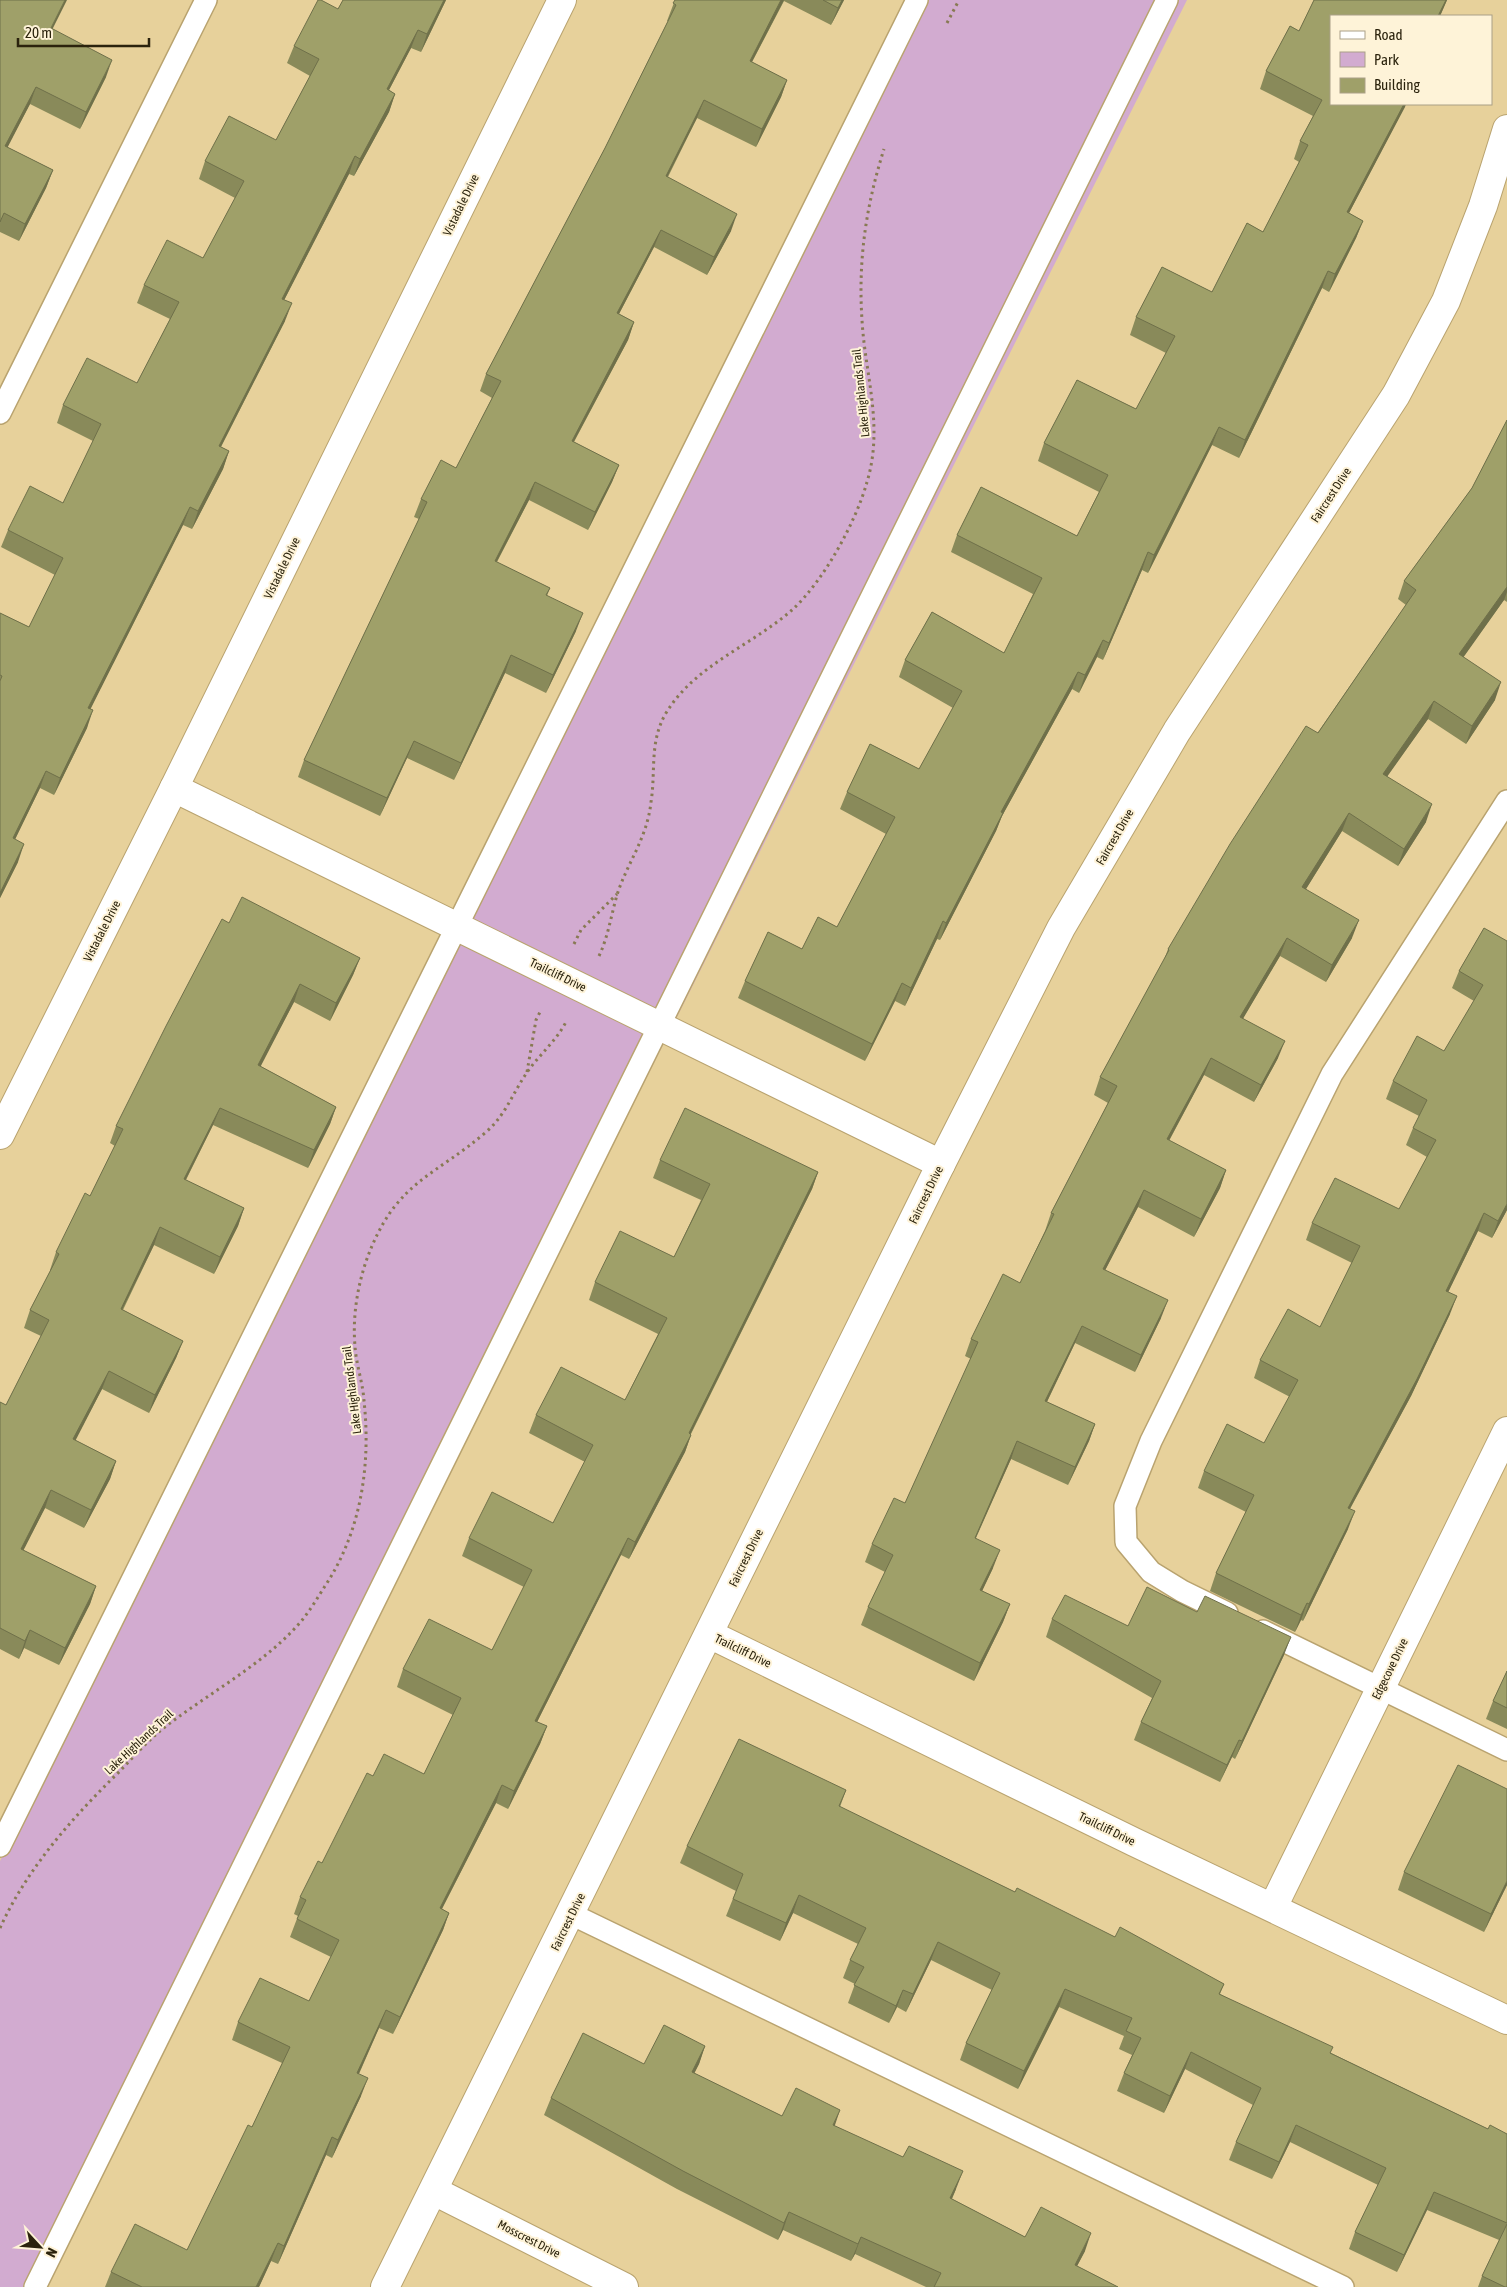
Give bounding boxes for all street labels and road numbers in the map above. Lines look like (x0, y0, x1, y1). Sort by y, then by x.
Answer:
street label: Vistadale Drive (440, 172, 482, 238)
street label: Lake Highlands Trail (849, 347, 873, 438)
street label: Faircrest Drive (1308, 465, 1354, 525)
street label: Vistadale Drive (261, 535, 303, 601)
street label: Faircrest Drive (1093, 806, 1137, 868)
street label: Vistadale Drive (81, 898, 123, 964)
street label: Trailcliff Drive (527, 955, 589, 995)
street label: Faircrest Drive (906, 1164, 946, 1226)
street label: Lake Highlands Trail (340, 1344, 364, 1435)
street label: Faircrest Drive (726, 1527, 766, 1589)
street label: Trailcliff Drive (712, 1631, 774, 1671)
street label: Edgecove Drive (1369, 1636, 1411, 1702)
street label: Lake Highlands Trail (102, 1706, 177, 1777)
street label: Trailcliff Drive (1076, 1809, 1138, 1849)
street label: Faircrest Drive (548, 1891, 588, 1953)
street label: Mosscrest Drive (495, 2217, 563, 2261)

